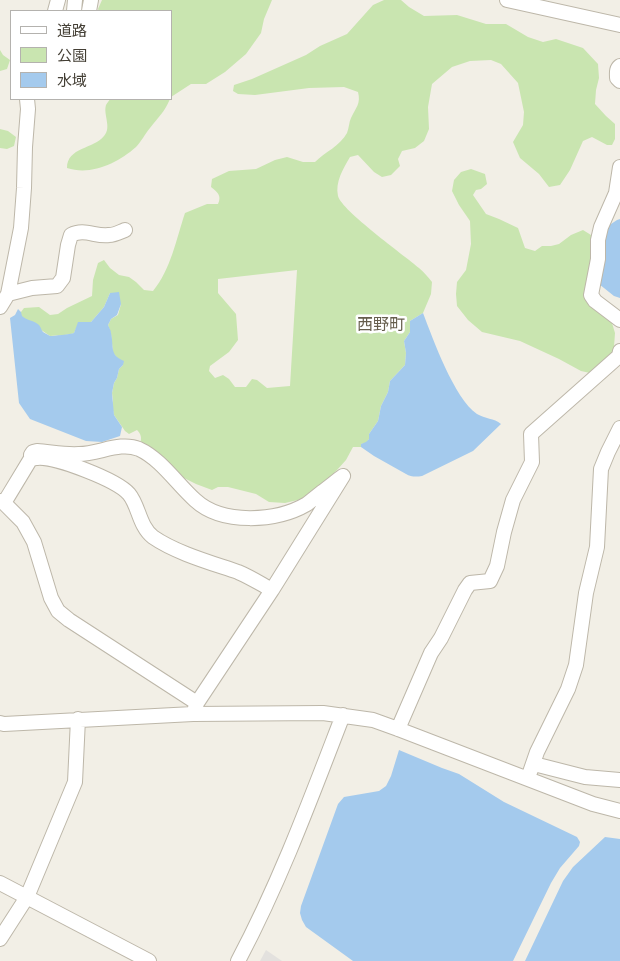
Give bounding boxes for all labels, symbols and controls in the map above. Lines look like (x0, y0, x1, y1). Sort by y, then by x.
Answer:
legend (10, 10, 172, 100)
text: 道路 (57, 22, 87, 40)
text: 公園 (57, 47, 87, 65)
text: 水域 (57, 72, 87, 90)
district label: 西野町 (357, 316, 405, 336)

